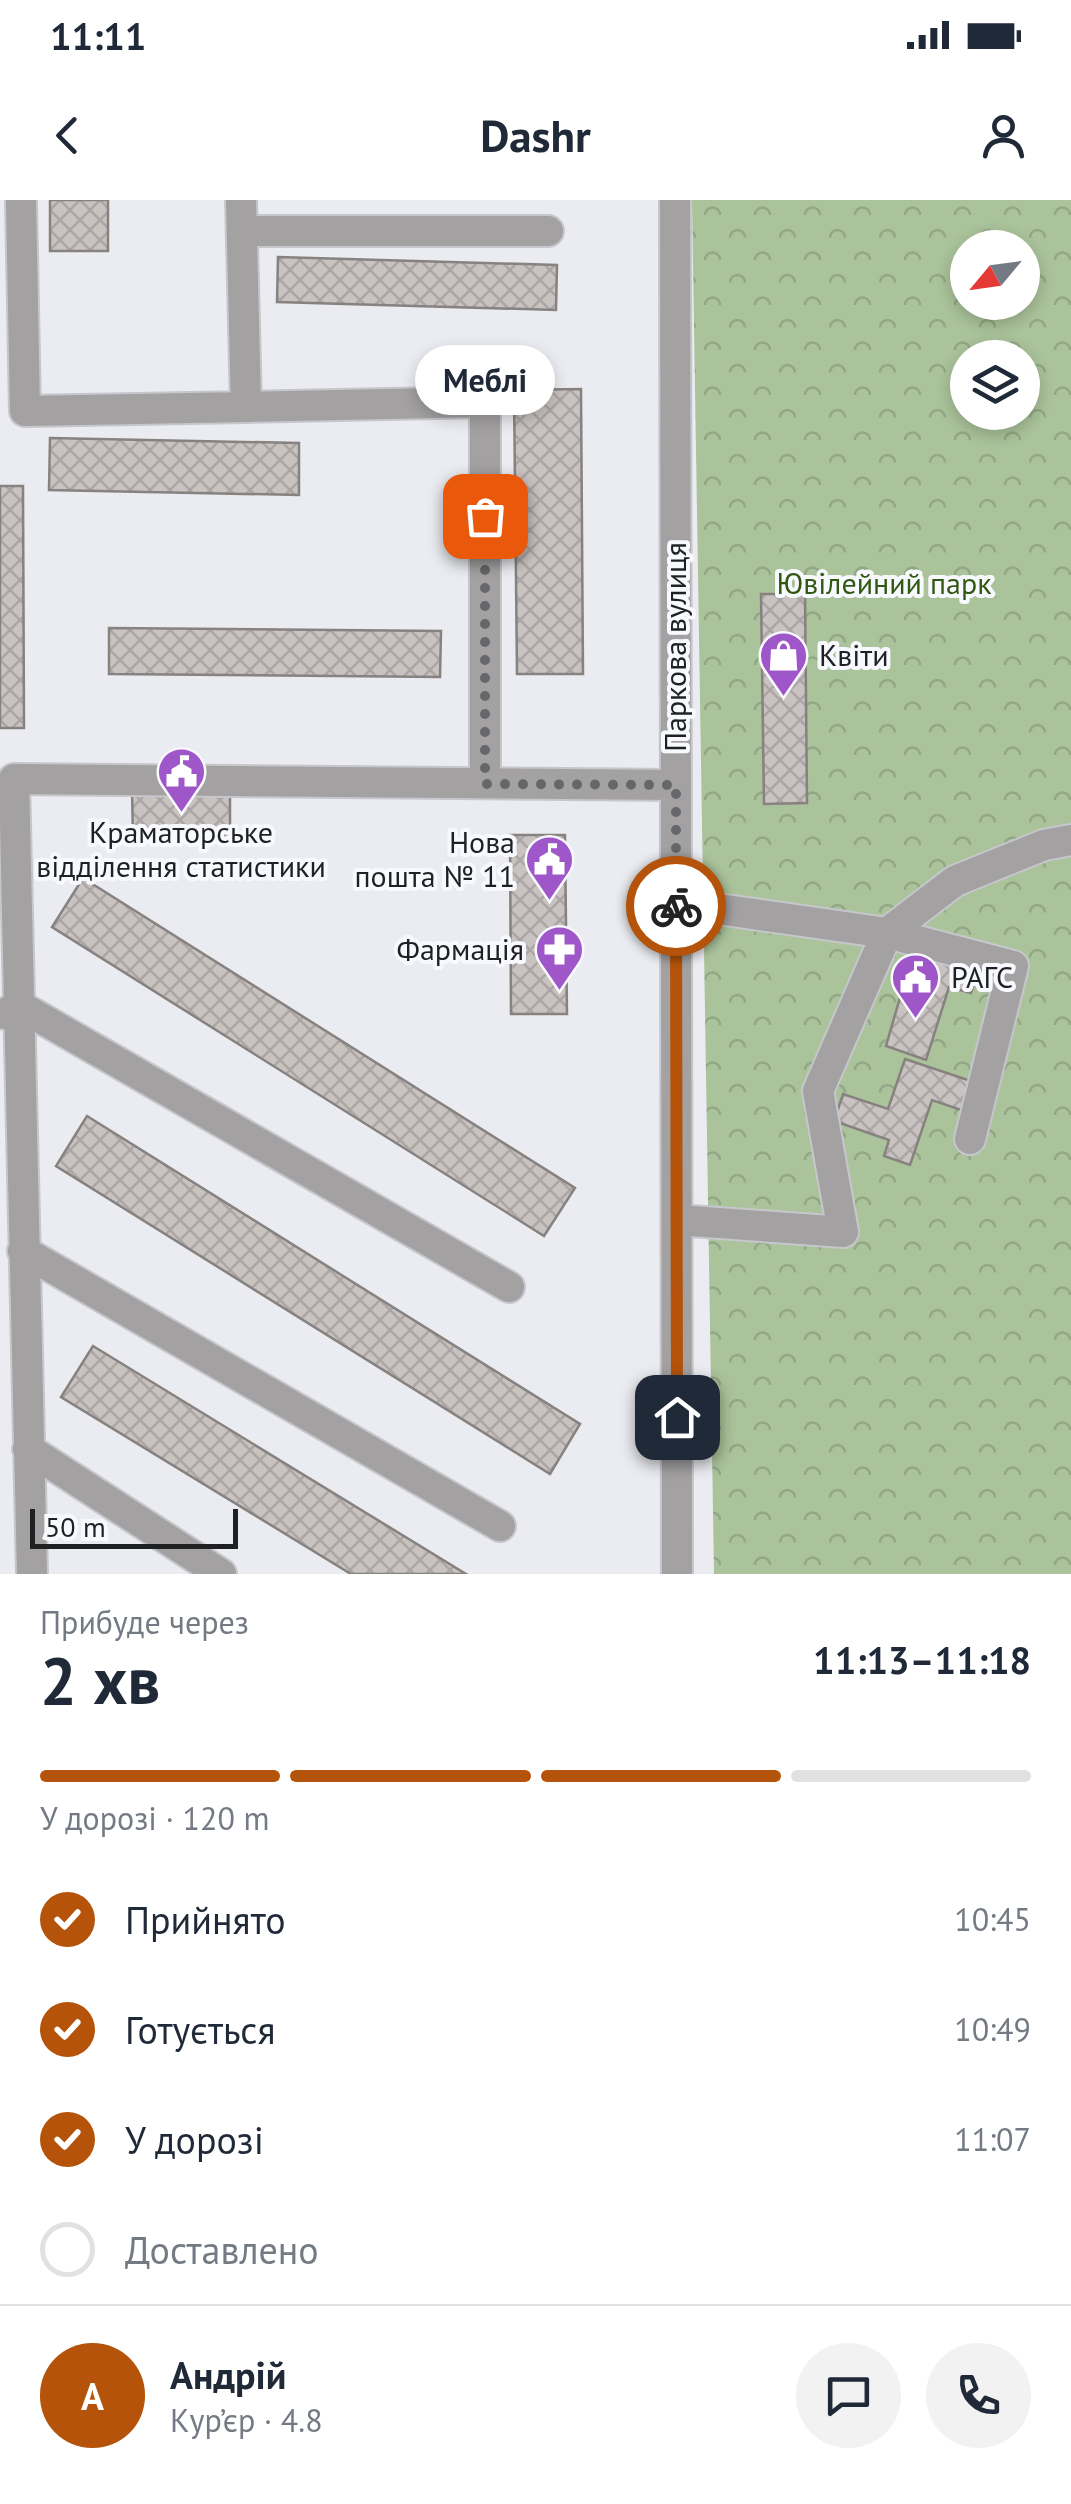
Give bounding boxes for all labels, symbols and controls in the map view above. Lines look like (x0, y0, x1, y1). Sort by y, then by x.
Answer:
text: 11:11 (50, 11, 146, 60)
text: Dashr (480, 106, 591, 164)
icon: back (40, 108, 95, 163)
icon: person (976, 108, 1031, 163)
north arrow (950, 230, 1040, 320)
map controls (950, 230, 1040, 430)
button: layers (950, 340, 1040, 430)
callout: Меблі (415, 346, 555, 416)
text: Меблі (443, 359, 527, 401)
pin (443, 474, 528, 559)
icon: bag (458, 489, 513, 544)
street label: Паркова вулиця (655, 542, 694, 752)
park label: Ювілейний парк (777, 563, 992, 602)
shop icon: Квіти (758, 630, 810, 698)
place label: Квіти (819, 635, 889, 674)
public building icon: Краматорське відділення статистики (155, 746, 207, 814)
place label: Краматорське відділення статистики (36, 812, 326, 885)
place label: Нова пошта № 11 (355, 822, 515, 895)
public building icon: Нова пошта № 11 (524, 834, 576, 902)
courier (626, 856, 726, 956)
icon: bike (649, 879, 704, 934)
pharmacy icon: Фармація (533, 924, 585, 992)
place label: Фармація (397, 929, 524, 968)
public building icon: РАГС (890, 952, 942, 1020)
place label: РАГС (951, 957, 1013, 996)
pin (635, 1375, 720, 1460)
icon: home (650, 1390, 705, 1445)
scale bar (30, 1504, 238, 1548)
text: 50 m (45, 1508, 106, 1545)
text: Прибуде через (40, 1601, 249, 1643)
text: 11:13–11:18 (813, 1635, 1031, 1684)
text: 2 хв (40, 1638, 160, 1722)
text: У дорозі · 120 m (40, 1797, 269, 1839)
icon: check (40, 1892, 95, 1947)
text: Прийнято (125, 1895, 286, 1944)
text: 10:45 (954, 1898, 1031, 1940)
icon: check (40, 2002, 95, 2057)
text: Готується (125, 2005, 275, 2054)
text: 10:49 (954, 2008, 1031, 2050)
icon: check (40, 2112, 95, 2167)
text: У дорозі (125, 2115, 264, 2164)
text: 11:07 (954, 2118, 1031, 2160)
text: Доставлено (125, 2225, 319, 2274)
button: chat (796, 2343, 901, 2448)
button: phone (926, 2343, 1031, 2448)
text: Андрій (170, 2350, 286, 2399)
text: А (81, 2371, 104, 2420)
text: Кур’єр · 4.8 (170, 2399, 323, 2441)

